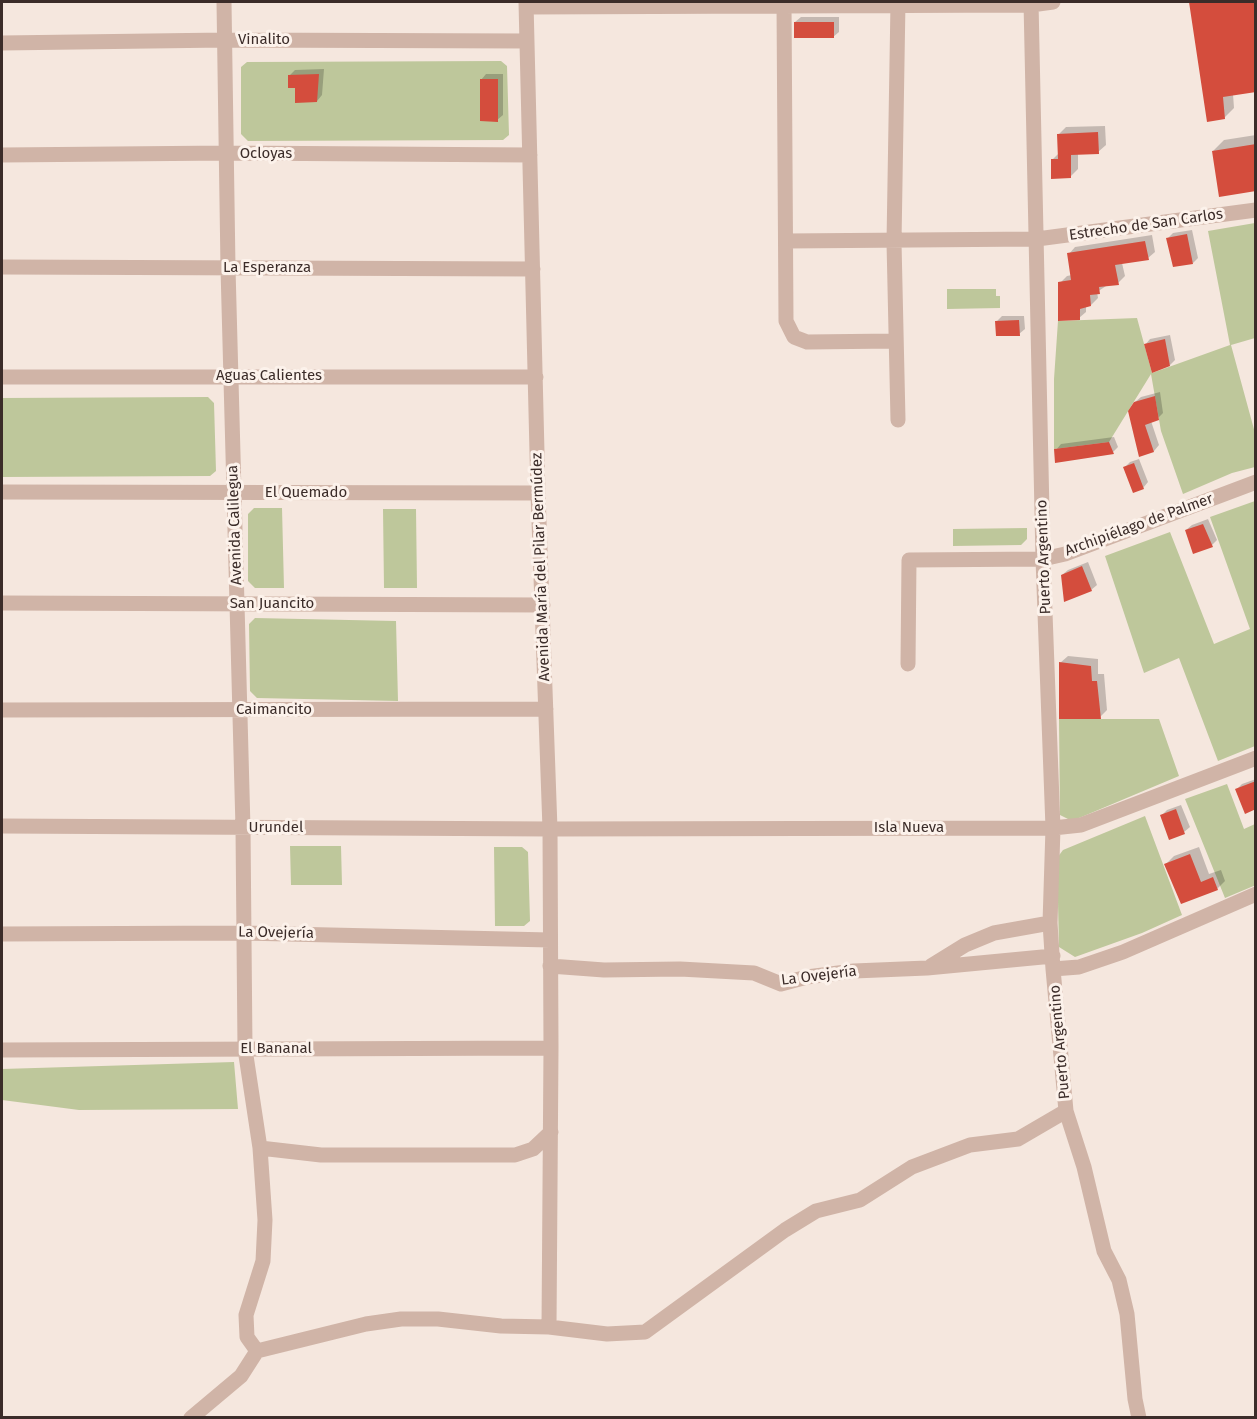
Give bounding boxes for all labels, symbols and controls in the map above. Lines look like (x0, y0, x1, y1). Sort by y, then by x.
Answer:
street label: Vinalito (238, 31, 290, 49)
street label: Ocloyas (240, 145, 292, 163)
street label: Estrecho de San Carlos (1068, 205, 1224, 245)
street label: La Esperanza (223, 259, 311, 277)
street label: Aguas Calientes (216, 367, 322, 385)
street label: Avenida María del Pilar Bermúdez (528, 452, 554, 682)
street label: Avenida Calilegua (224, 465, 246, 585)
street label: El Quemado (265, 484, 347, 502)
street label: Archipiélago de Palmer (1062, 490, 1216, 560)
street label: Puerto Argentino (1033, 499, 1055, 615)
street label: San Juancito (230, 595, 314, 613)
street label: Caimancito (236, 701, 312, 719)
street label: Urundel (249, 819, 303, 837)
street label: Isla Nueva (874, 819, 944, 837)
street label: La Ovejería (238, 923, 314, 943)
street label: La Ovejería (780, 962, 858, 990)
street label: Puerto Argentino (1046, 984, 1074, 1100)
street label: El Bananal (240, 1040, 312, 1058)

